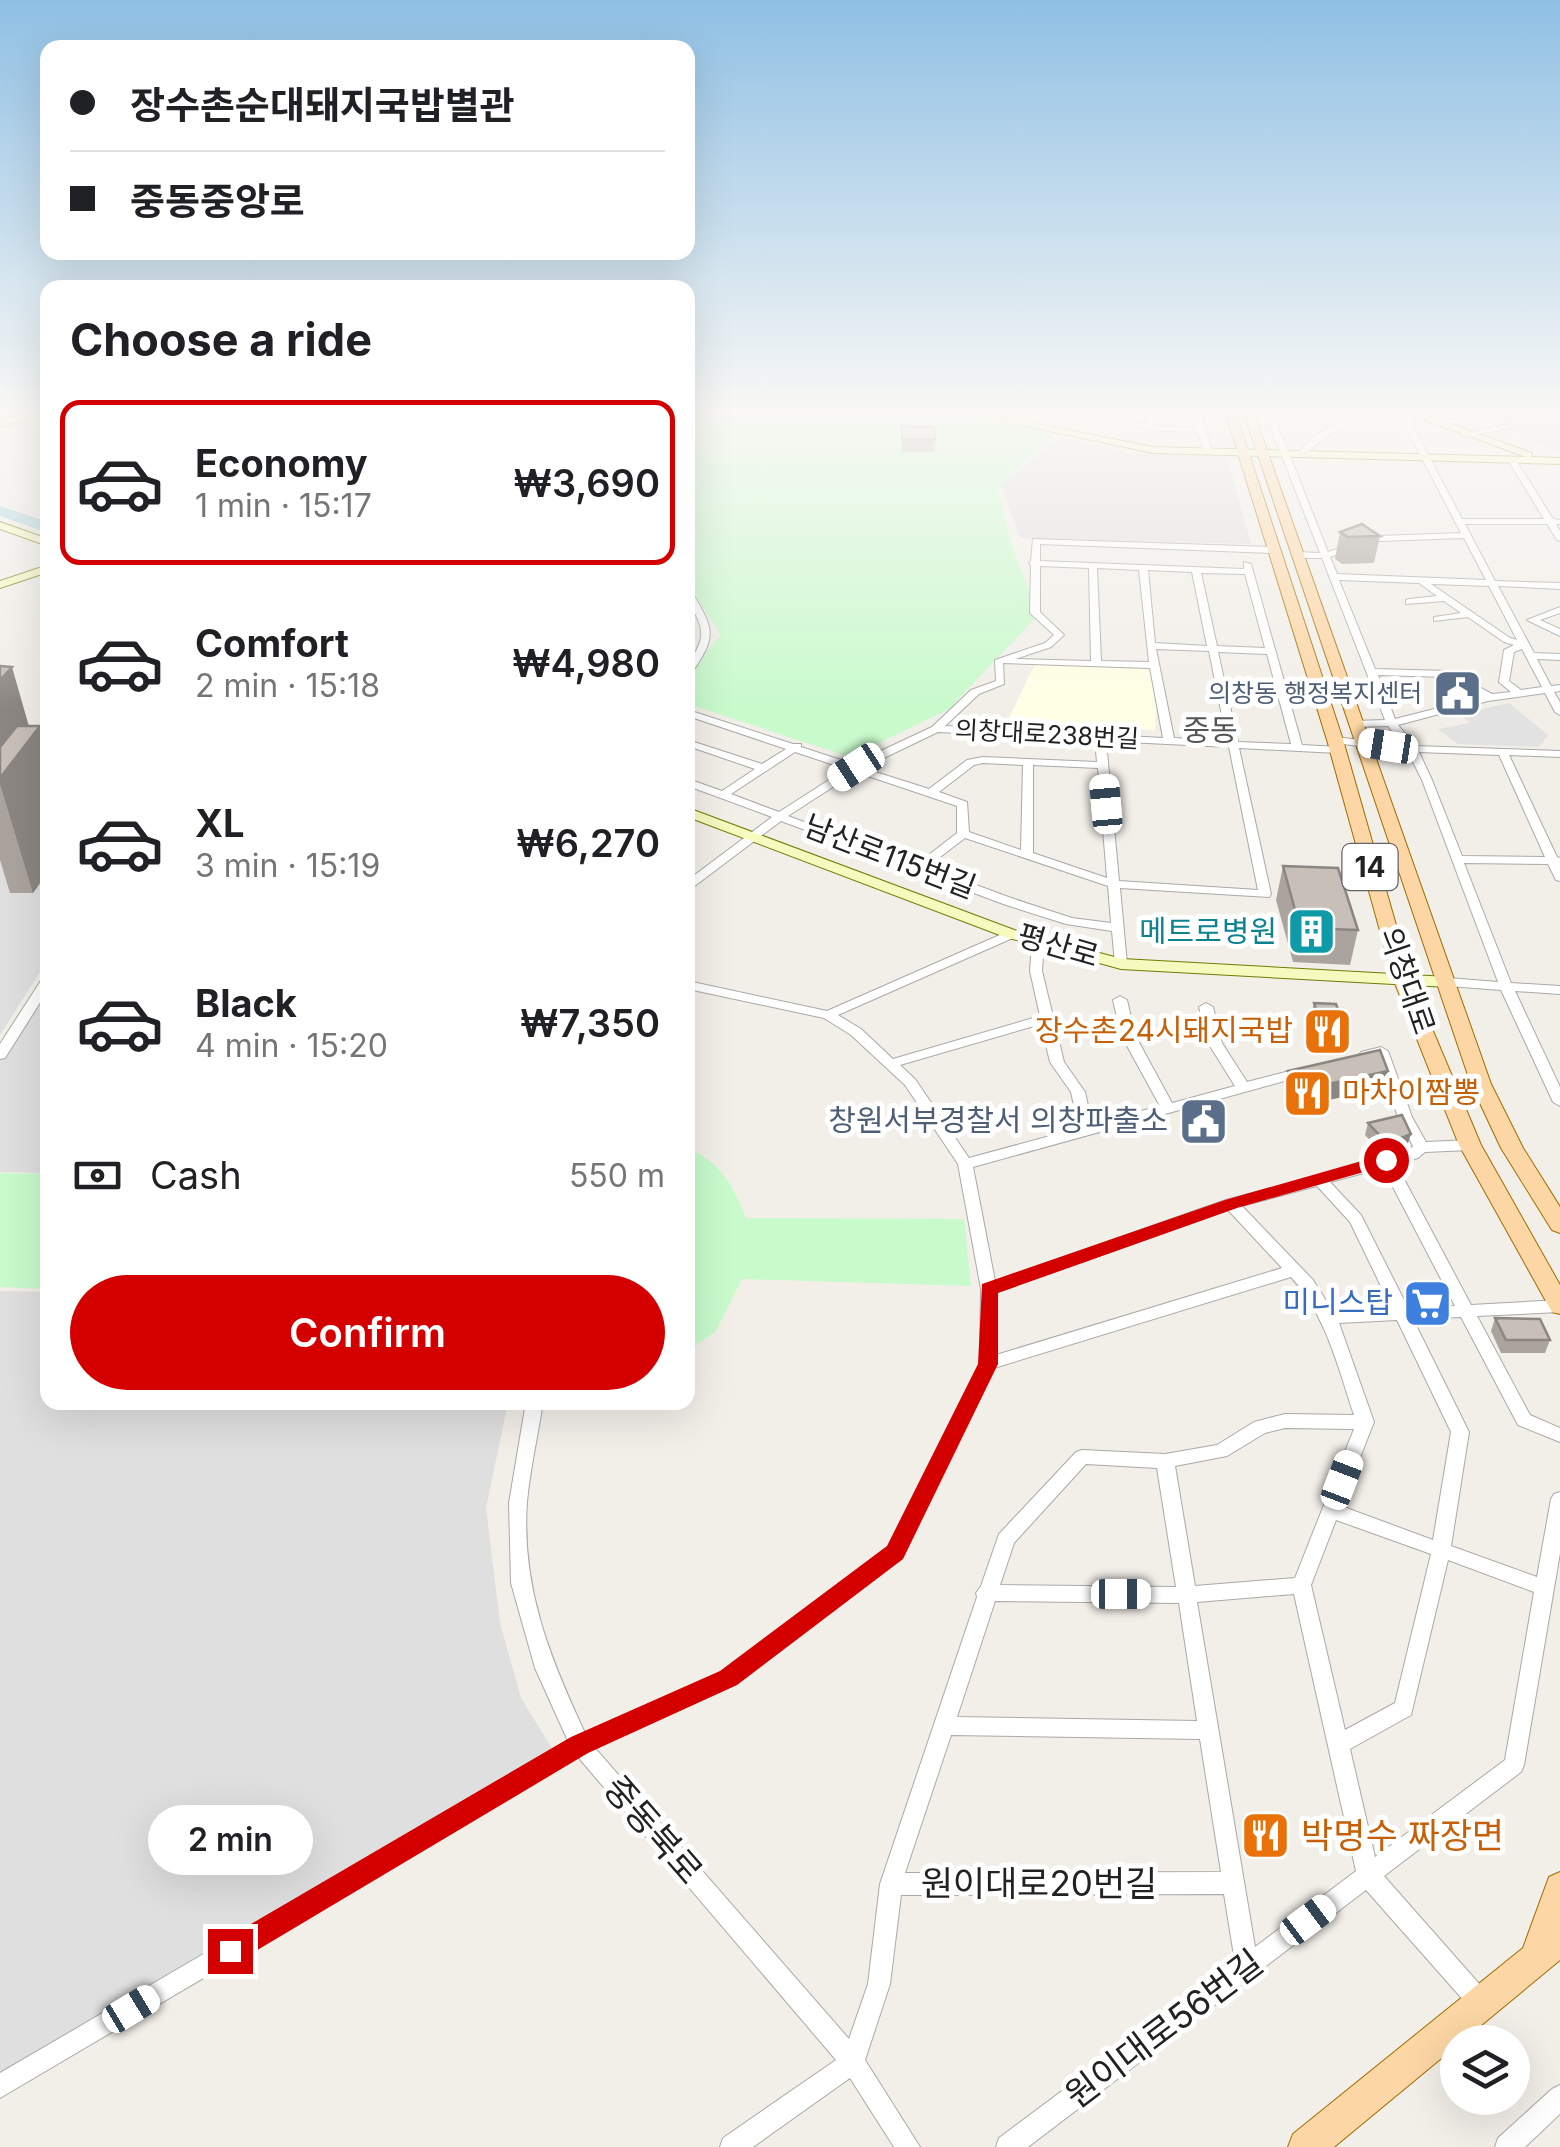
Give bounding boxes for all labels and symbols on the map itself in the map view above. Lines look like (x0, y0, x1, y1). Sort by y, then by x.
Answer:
public building icon: 의창동 행정복지센터 (1431, 667, 1483, 719)
place label: 의창동 행정복지센터 (1208, 678, 1422, 708)
district label: 중동 (1182, 712, 1238, 748)
street label: 의창대로238번길 (954, 714, 1140, 754)
car (1356, 726, 1420, 766)
car (823, 738, 889, 796)
car (1088, 773, 1124, 835)
street label: 남산로115번길 (800, 807, 981, 905)
road number: 14 (1342, 844, 1398, 890)
building icon: 메트로병원 (1286, 906, 1338, 958)
place label: 메트로병원 (1139, 913, 1277, 949)
street label: 평산로 (1014, 916, 1103, 974)
street label: 의창대로 (1373, 923, 1443, 1039)
restaurant icon: 장수촌24시돼지국밥 (1302, 1005, 1354, 1057)
place label: 장수촌24시돼지국밥 (1035, 1012, 1293, 1048)
restaurant icon: 마차이짬뽕 (1281, 1067, 1333, 1119)
place label: 마차이짬뽕 (1342, 1074, 1480, 1110)
public building icon: 창원서부경찰서 의창파출소 (1177, 1095, 1229, 1147)
place label: 창원서부경찰서 의창파출소 (828, 1102, 1168, 1138)
route start (1364, 1138, 1409, 1183)
supermarket icon: 미니스탑 (1402, 1277, 1454, 1329)
place label: 미니스탑 (1283, 1284, 1393, 1320)
car (1317, 1447, 1367, 1513)
car (1091, 1579, 1151, 1609)
street label: 중동북로 (596, 1767, 712, 1892)
callout: 2 min (148, 1806, 312, 1876)
restaurant icon: 박명수 짜장면 (1240, 1810, 1292, 1862)
place label: 박명수 짜장면 (1301, 1814, 1504, 1856)
street label: 원이대로20번길 (921, 1862, 1157, 1904)
car (1275, 1890, 1341, 1950)
route end (208, 1929, 253, 1974)
street label: 원이대로56번길 (1056, 1940, 1270, 2116)
car (98, 1981, 164, 2037)

